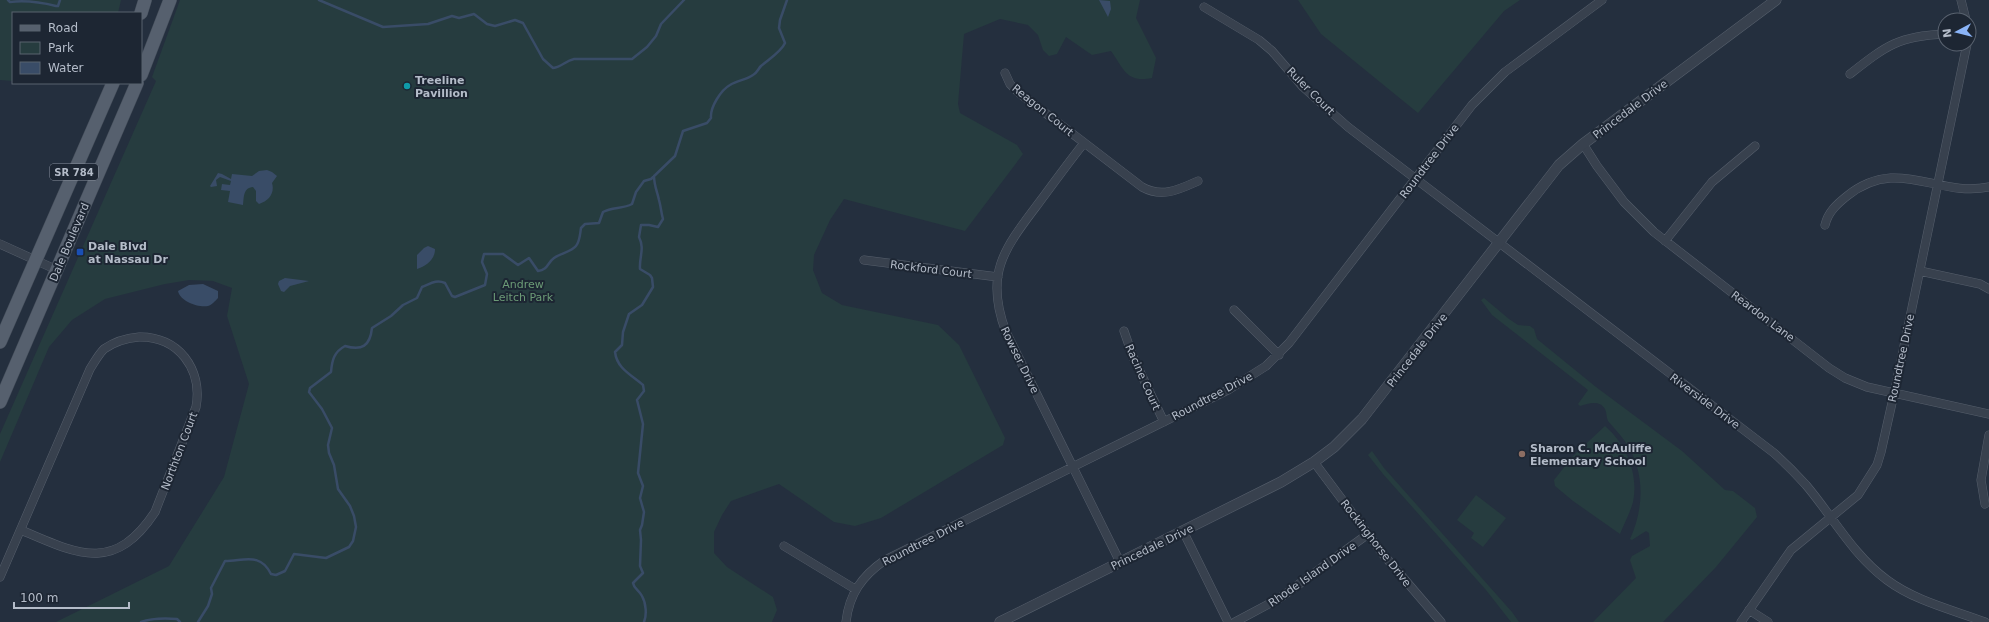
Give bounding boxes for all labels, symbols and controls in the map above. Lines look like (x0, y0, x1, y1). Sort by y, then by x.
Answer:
legend (12, 12, 142, 84)
north arrow (1937, 12, 1977, 52)
text: Road (48, 21, 78, 35)
text: N (1941, 28, 1955, 39)
text: Park (48, 41, 74, 55)
text: Water (48, 61, 84, 75)
street label: Ruler Court (1284, 65, 1338, 118)
place label: Treeline Pavillion (415, 74, 468, 100)
street label: Princedale Drive (1590, 77, 1670, 142)
marker: Treeline Pavillion (402, 81, 412, 91)
street label: Reagon Court (1009, 82, 1076, 139)
street label: Roundtree Drive (1397, 121, 1462, 201)
road number: SR 784 (50, 164, 98, 180)
street label: Dale Boulevard (47, 201, 92, 283)
place label: Dale Blvd at Nassau Dr (88, 240, 168, 266)
marker: Dale Blvd at Nassau Dr (75, 247, 85, 257)
street label: Rockford Court (889, 258, 973, 281)
park label: Andrew Leitch Park (493, 278, 554, 304)
street label: Reardon Lane (1729, 288, 1797, 345)
street label: Princedale Drive (1385, 311, 1450, 390)
street label: Roundtree Drive (1886, 313, 1917, 403)
street label: Rowser Drive (998, 325, 1041, 396)
street label: Racine Court (1122, 342, 1163, 413)
street label: Roundtree Drive (1170, 370, 1255, 423)
street label: Riverside Drive (1667, 371, 1742, 432)
street label: Northton Court (159, 410, 201, 492)
place label: Sharon C. McAuliffe Elementary School (1530, 442, 1652, 468)
marker: Sharon C. McAuliffe Elementary School (1517, 449, 1527, 459)
street label: Rockinghorse Drive (1338, 497, 1414, 590)
street label: Roundtree Drive (880, 516, 966, 569)
street label: Princedale Drive (1109, 522, 1196, 573)
street label: Rhode Island Drive (1266, 539, 1359, 610)
scale bar (14, 584, 129, 610)
text: 100 m (20, 591, 58, 605)

